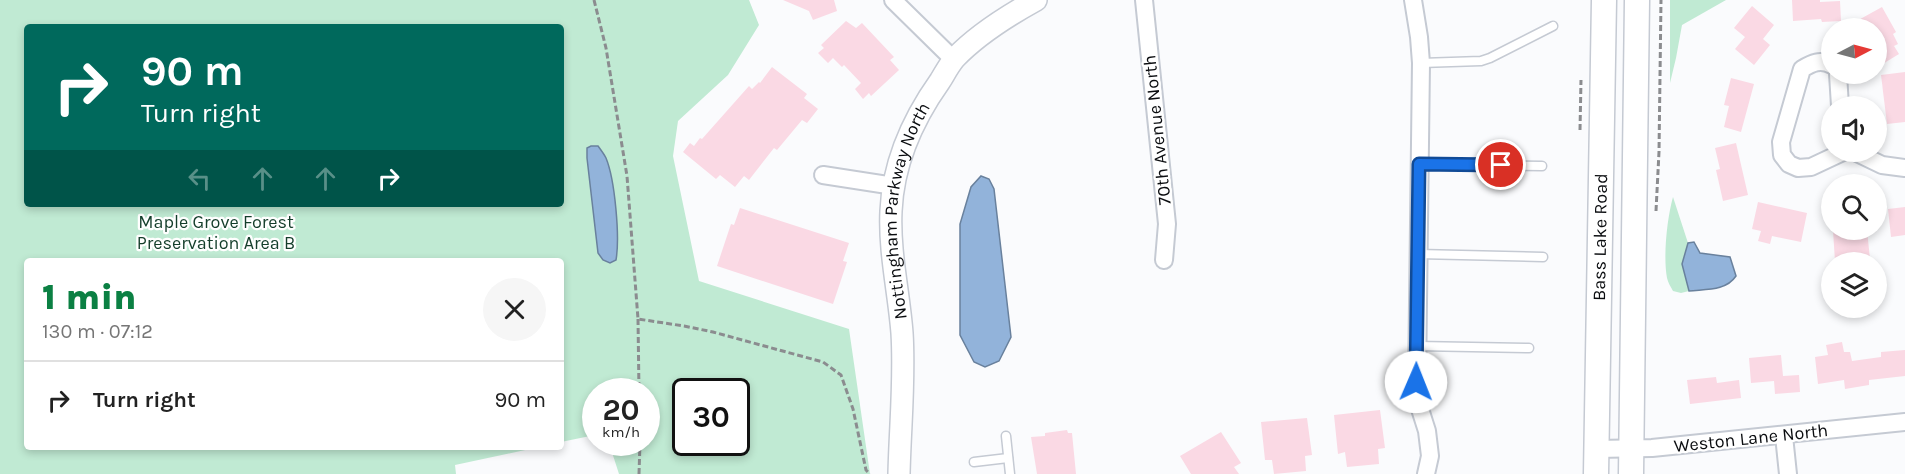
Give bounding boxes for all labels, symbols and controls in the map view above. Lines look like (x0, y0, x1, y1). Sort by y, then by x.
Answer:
north arrow (1821, 18, 1887, 84)
map controls (1821, 18, 1887, 318)
text: 90 m (141, 46, 244, 96)
icon: right (42, 48, 120, 126)
street label: 70th Avenue North (1138, 54, 1176, 206)
button: sound (1821, 96, 1887, 162)
text: Turn right (141, 97, 261, 129)
street label: Nottingham Parkway North (880, 98, 935, 321)
pin (1475, 139, 1526, 190)
icon: arrive (1484, 148, 1517, 181)
icon: left (183, 162, 216, 195)
icon: ahead (246, 162, 279, 195)
icon: ahead (309, 162, 342, 195)
icon: right (372, 162, 405, 195)
street label: Bass Lake Road (1588, 173, 1612, 301)
button: search (1821, 174, 1887, 240)
park label: Maple Grove Forest Preservation Area B (137, 211, 295, 254)
button: layers (1821, 252, 1887, 318)
text: 1 min (42, 276, 136, 318)
button: close (483, 278, 546, 341)
text: 130 m · 07:12 (42, 320, 153, 343)
position arrow (1384, 350, 1448, 414)
speed limit sign: 30 (672, 378, 750, 456)
icon: right (42, 384, 75, 417)
text: Turn right (93, 387, 196, 413)
text: 90 m (494, 387, 546, 413)
text: 20 (602, 392, 640, 428)
street label: Weston Lane North (1673, 419, 1829, 457)
text: km/h (602, 423, 640, 441)

